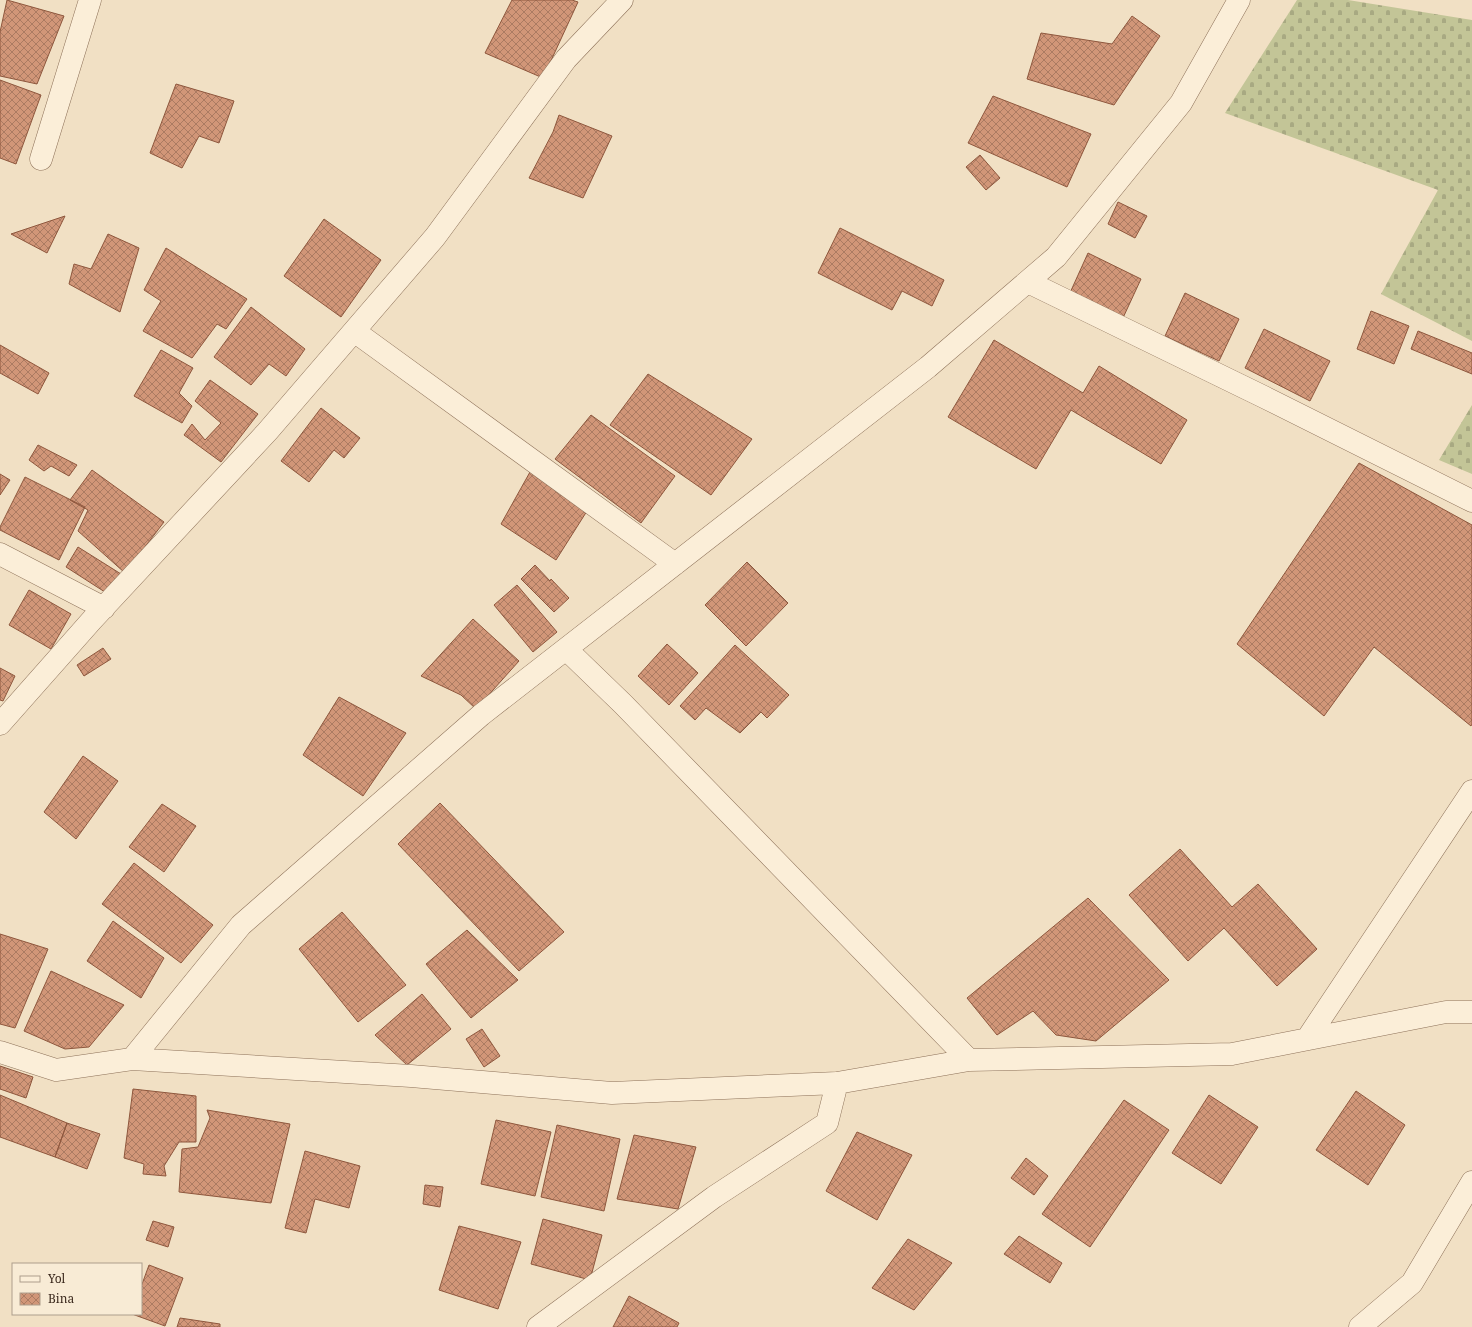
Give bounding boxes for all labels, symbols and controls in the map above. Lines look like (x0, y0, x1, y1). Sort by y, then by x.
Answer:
legend (12, 1263, 142, 1315)
text: Yol (47, 1270, 66, 1287)
text: Bina (48, 1290, 74, 1307)

